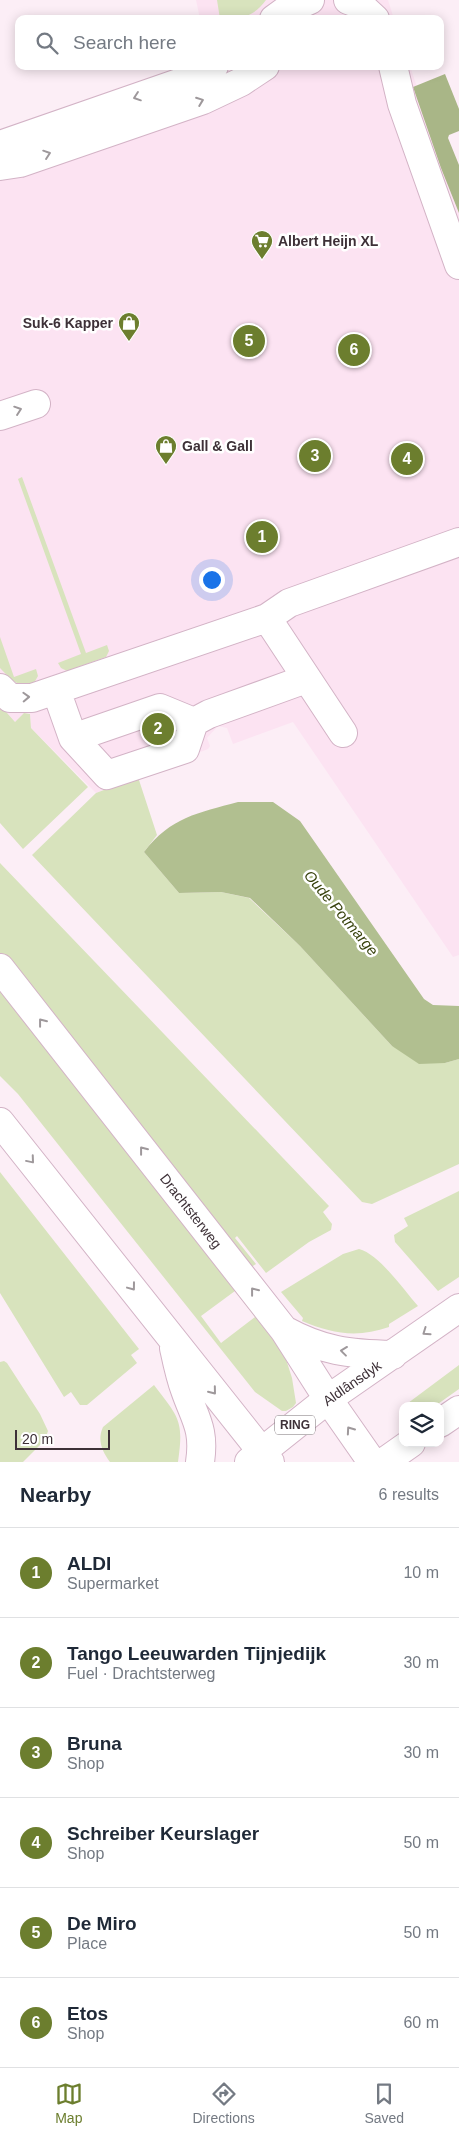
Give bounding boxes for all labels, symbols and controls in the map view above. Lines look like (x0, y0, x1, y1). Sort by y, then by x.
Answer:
search box (15, 15, 444, 70)
icon: search (33, 29, 61, 57)
text: Search here (73, 32, 177, 53)
one-way arrow (133, 91, 142, 101)
one-way arrow (196, 96, 204, 106)
one-way arrow (42, 150, 51, 160)
supermarket icon: Albert Heijn XL (250, 229, 274, 260)
place label: Albert Heijn XL (278, 233, 379, 249)
shop icon: Suk-6 Kapper (117, 311, 141, 342)
place label: Suk-6 Kapper (23, 315, 114, 331)
pin: 5 (233, 322, 265, 360)
pin: 6 (338, 331, 370, 369)
one-way arrow (13, 406, 22, 416)
shop icon: Gall & Gall (154, 434, 178, 465)
pin: 3 (299, 437, 331, 475)
place label: Gall & Gall (182, 438, 253, 454)
pin: 4 (391, 440, 423, 478)
pin: 1 (246, 518, 278, 556)
your location (199, 567, 225, 593)
one-way arrow (23, 692, 31, 703)
pin: 2 (142, 710, 174, 748)
water label: Oude Potmarge (301, 867, 382, 959)
one-way arrow (40, 1019, 48, 1028)
one-way arrow (139, 1146, 148, 1155)
one-way arrow (25, 1154, 34, 1163)
street label: Drachtsterweg (157, 1171, 225, 1251)
one-way arrow (126, 1281, 135, 1291)
one-way arrow (252, 1288, 260, 1297)
one-way arrow (422, 1326, 432, 1335)
one-way arrow (340, 1346, 348, 1357)
street label: Aldlânsdyk (320, 1356, 385, 1409)
one-way arrow (208, 1385, 216, 1394)
map controls (399, 1402, 444, 1447)
button: layers (399, 1402, 444, 1447)
road number: RING (275, 1416, 315, 1434)
scale bar (15, 1427, 110, 1450)
one-way arrow (347, 1427, 356, 1436)
text: 20 m (22, 1431, 53, 1447)
text: Nearby (20, 1483, 91, 1506)
text: 6 results (379, 1486, 439, 1503)
text: ALDI (67, 1553, 111, 1574)
text: 1 (32, 1564, 40, 1581)
text: 10 m (403, 1564, 439, 1581)
text: Supermarket (67, 1575, 159, 1592)
text: Tango Leeuwarden Tijnjedijk (67, 1643, 326, 1664)
text: 2 (32, 1654, 40, 1671)
text: 30 m (403, 1654, 439, 1671)
text: Fuel · Drachtsterweg (67, 1665, 216, 1682)
text: Bruna (67, 1733, 122, 1754)
text: 3 (32, 1744, 40, 1761)
text: 30 m (403, 1744, 439, 1761)
text: Shop (67, 1755, 104, 1772)
text: Schreiber Keurslager (67, 1823, 259, 1844)
text: 4 (32, 1834, 40, 1851)
text: 50 m (403, 1834, 439, 1851)
text: Shop (67, 1845, 104, 1862)
text: De Miro (67, 1913, 137, 1934)
text: 5 (32, 1924, 40, 1941)
text: 50 m (403, 1924, 439, 1941)
text: Place (67, 1935, 107, 1952)
text: Etos (67, 2003, 108, 2024)
text: 6 (32, 2014, 40, 2031)
text: 60 m (403, 2014, 439, 2031)
text: Shop (67, 2025, 104, 2042)
tab: Map (55, 2080, 83, 2126)
tab: Directions (193, 2080, 255, 2126)
tab: Saved (364, 2080, 404, 2126)

